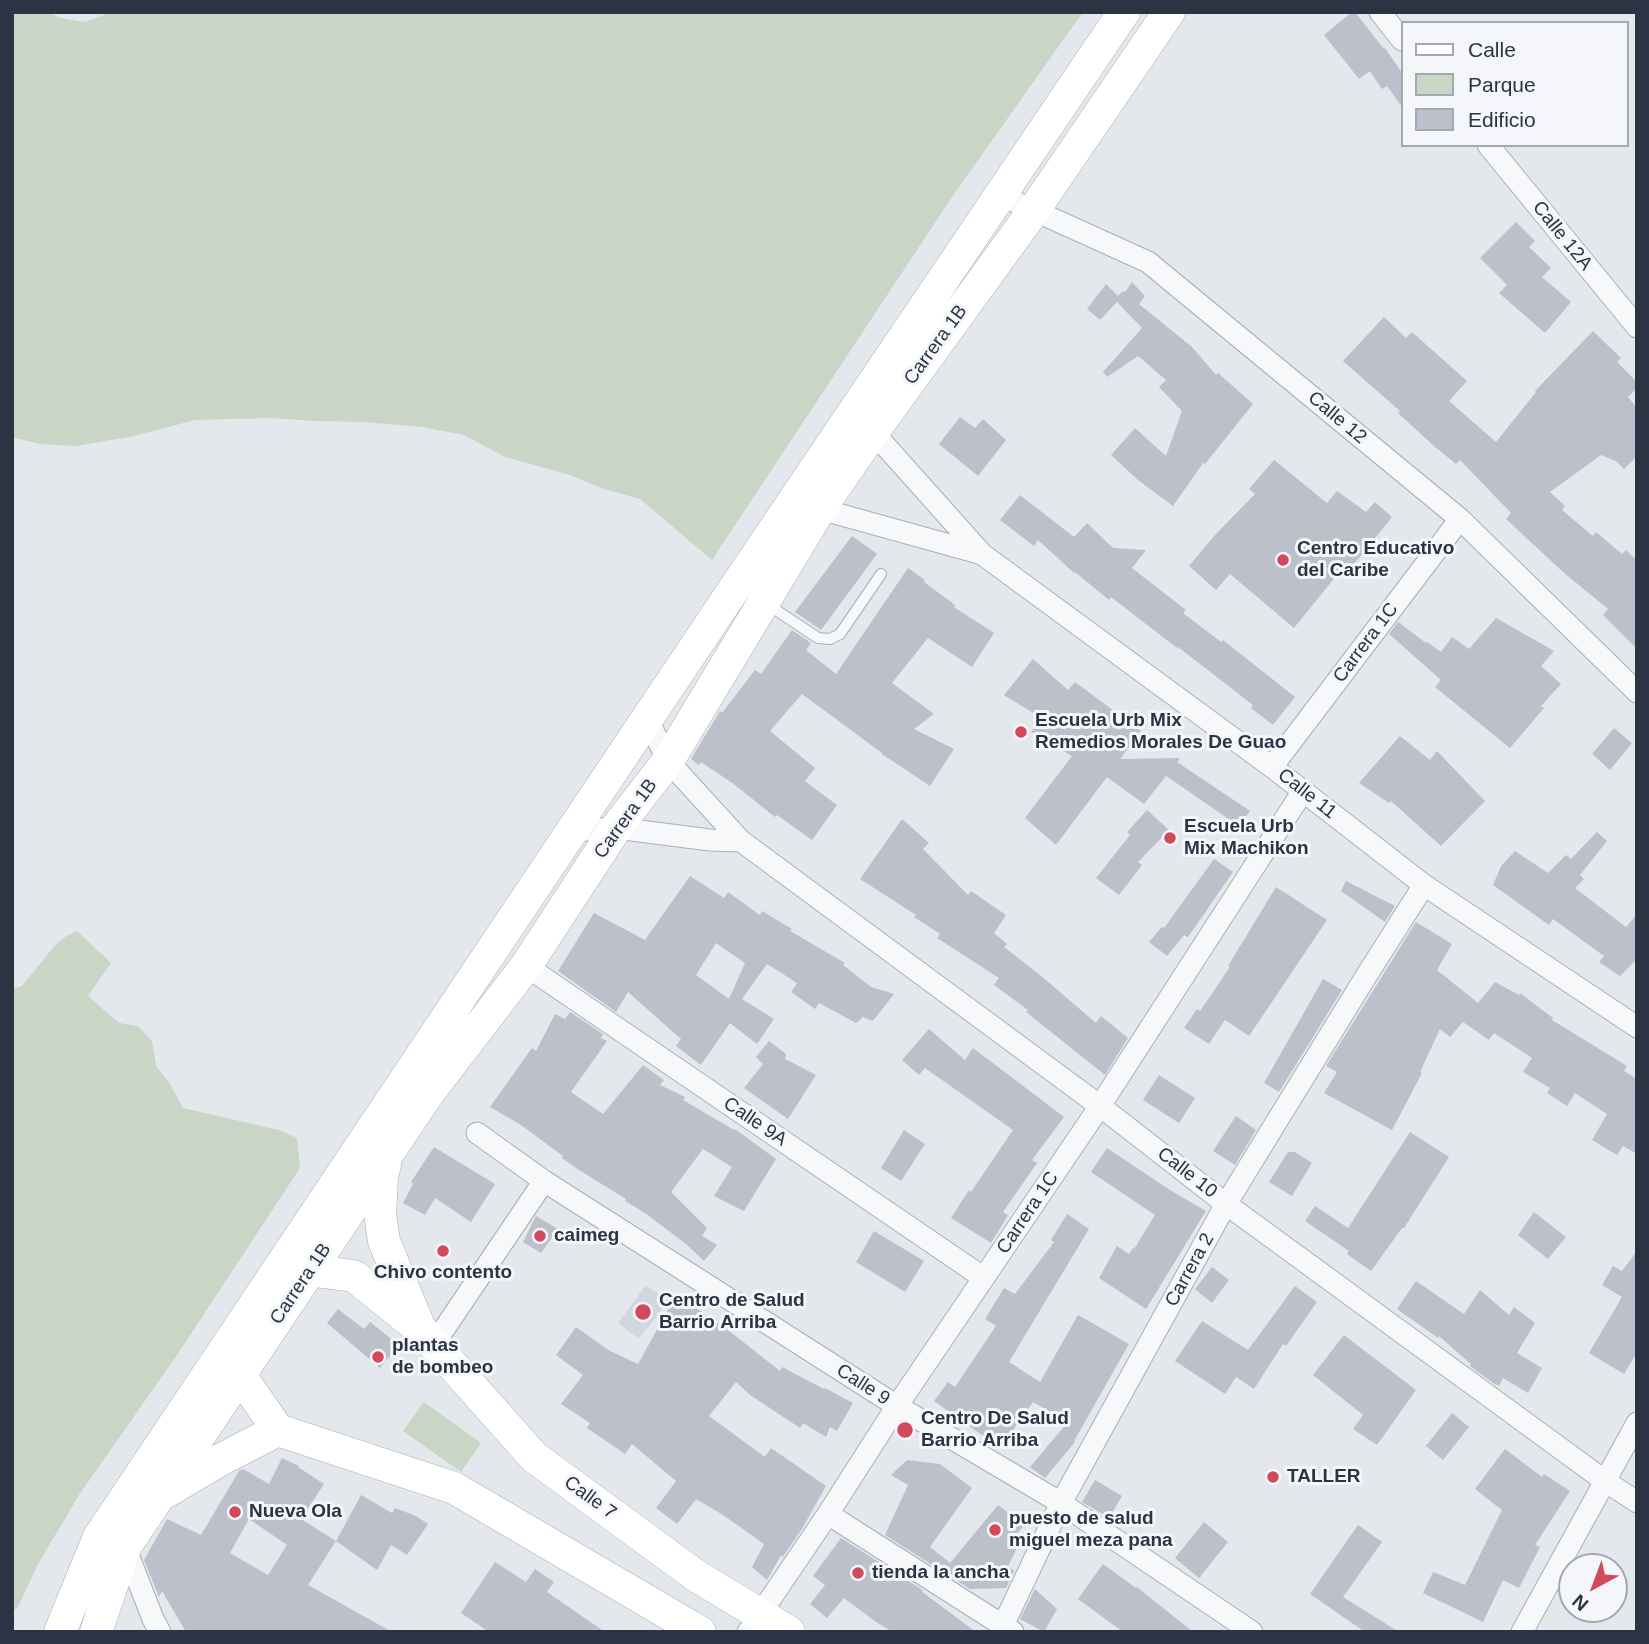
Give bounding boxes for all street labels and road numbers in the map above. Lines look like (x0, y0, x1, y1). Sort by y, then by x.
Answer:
street label: Calle 12A (1527, 197, 1597, 275)
street label: Carrera 1B (899, 301, 973, 389)
street label: Calle 12 (1303, 387, 1371, 449)
street label: Carrera 1C (1329, 599, 1403, 687)
street label: Calle 11 (1273, 764, 1341, 824)
street label: Carrera 1B (589, 775, 663, 863)
street label: Calle 9A (719, 1092, 791, 1152)
street label: Calle 10 (1153, 1143, 1221, 1203)
street label: Carrera 1C (992, 1168, 1064, 1258)
street label: Carrera 2 (1161, 1229, 1219, 1311)
street label: Carrera 1B (266, 1239, 336, 1329)
street label: Calle 9 (832, 1359, 894, 1411)
street label: Calle 7 (559, 1471, 621, 1525)

